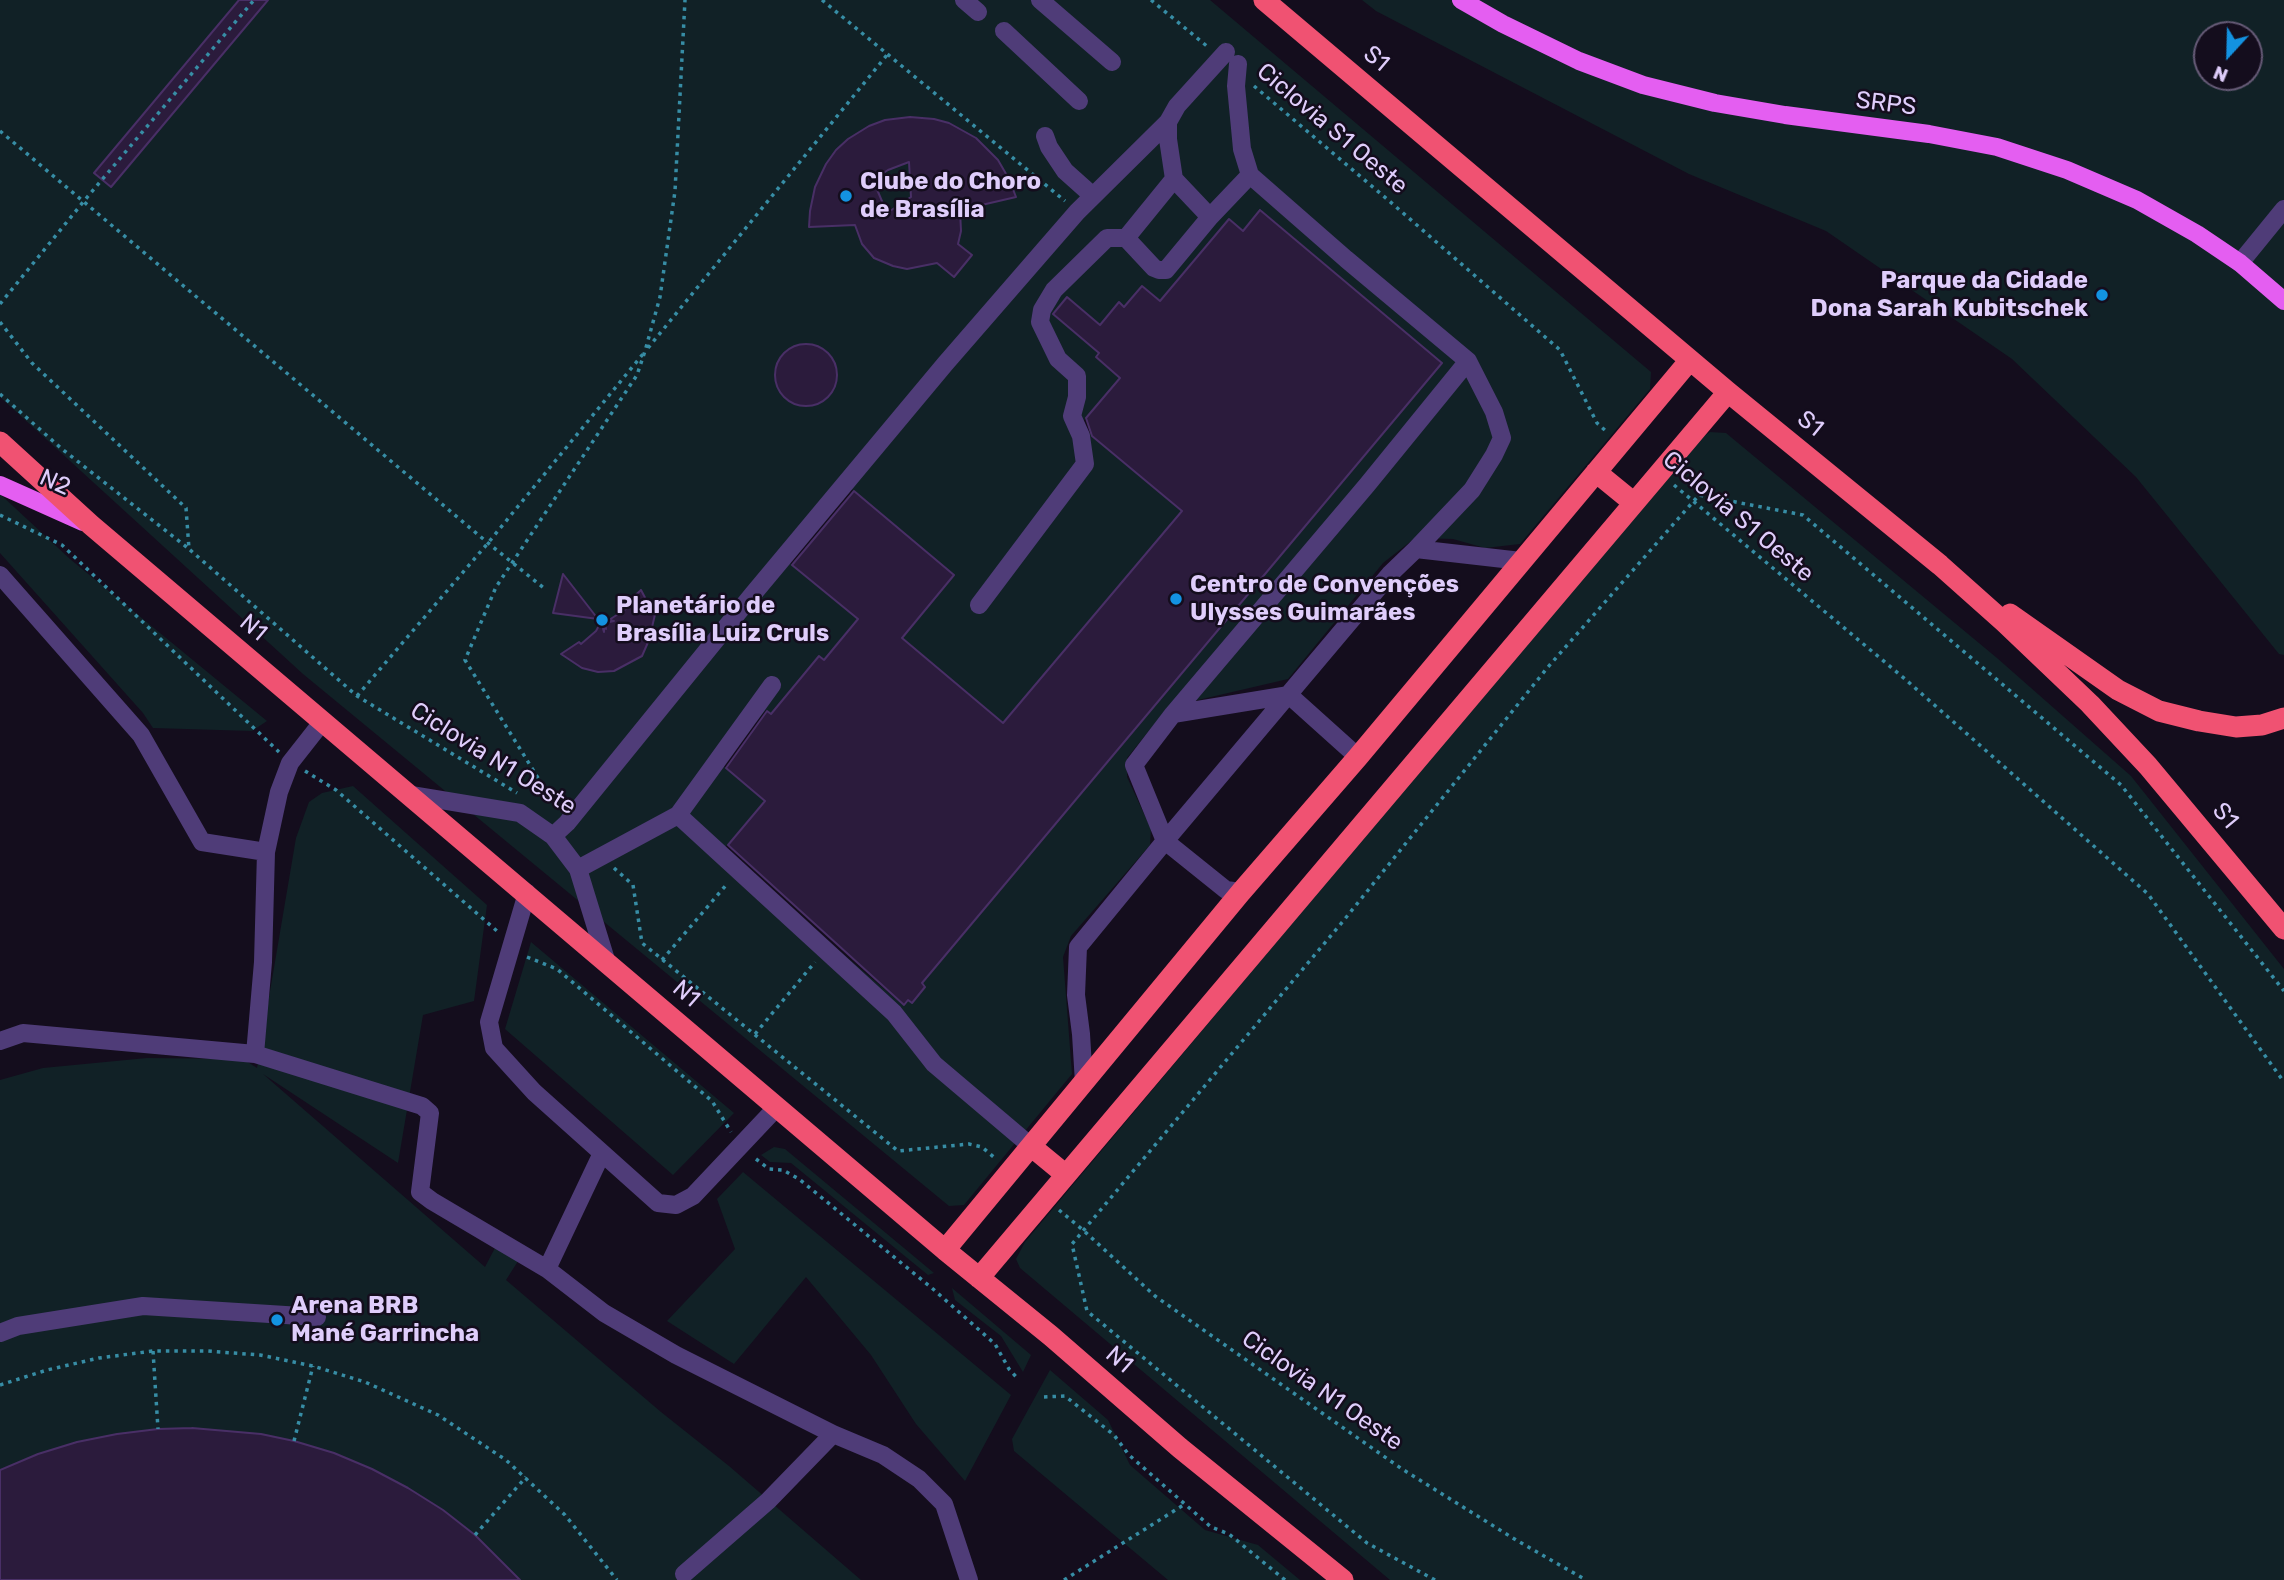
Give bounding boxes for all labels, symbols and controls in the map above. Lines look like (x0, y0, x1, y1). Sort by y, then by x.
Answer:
north arrow (2193, 21, 2263, 91)
street label: S1 (1357, 40, 1395, 78)
street label: Ciclovia S1 Oeste (1251, 57, 1413, 201)
text: N (2210, 61, 2231, 87)
street label: SRPS (1854, 86, 1918, 122)
place label: Clube do Choro de Brasília (860, 168, 1041, 224)
marker: Clube do Choro de Brasília (838, 188, 854, 204)
place label: Parque da Cidade Dona Sarah Kubitschek (1810, 267, 2088, 323)
marker: Parque da Cidade Dona Sarah Kubitschek (2094, 287, 2110, 303)
street label: S1 (1791, 405, 1829, 443)
street label: Ciclovia S1 Oeste (1657, 445, 1819, 589)
street label: N2 (35, 464, 75, 502)
place label: Centro de Convenções Ulysses Guimarães (1190, 571, 1459, 627)
marker: Centro de Convenções Ulysses Guimarães (1168, 591, 1184, 607)
place label: Planetário de Brasília Luiz Cruls (616, 592, 829, 648)
street label: N1 (233, 608, 273, 648)
marker: Planetário de Brasília Luiz Cruls (594, 612, 610, 628)
street label: Ciclovia N1 Oeste (405, 696, 581, 822)
street label: S1 (2206, 797, 2244, 835)
street label: N1 (666, 974, 706, 1014)
place label: Arena BRB Mané Garrincha (291, 1292, 479, 1348)
marker: Arena BRB Mané Garrincha (269, 1312, 285, 1328)
street label: Ciclovia N1 Oeste (1236, 1325, 1408, 1457)
street label: N1 (1099, 1340, 1139, 1380)

